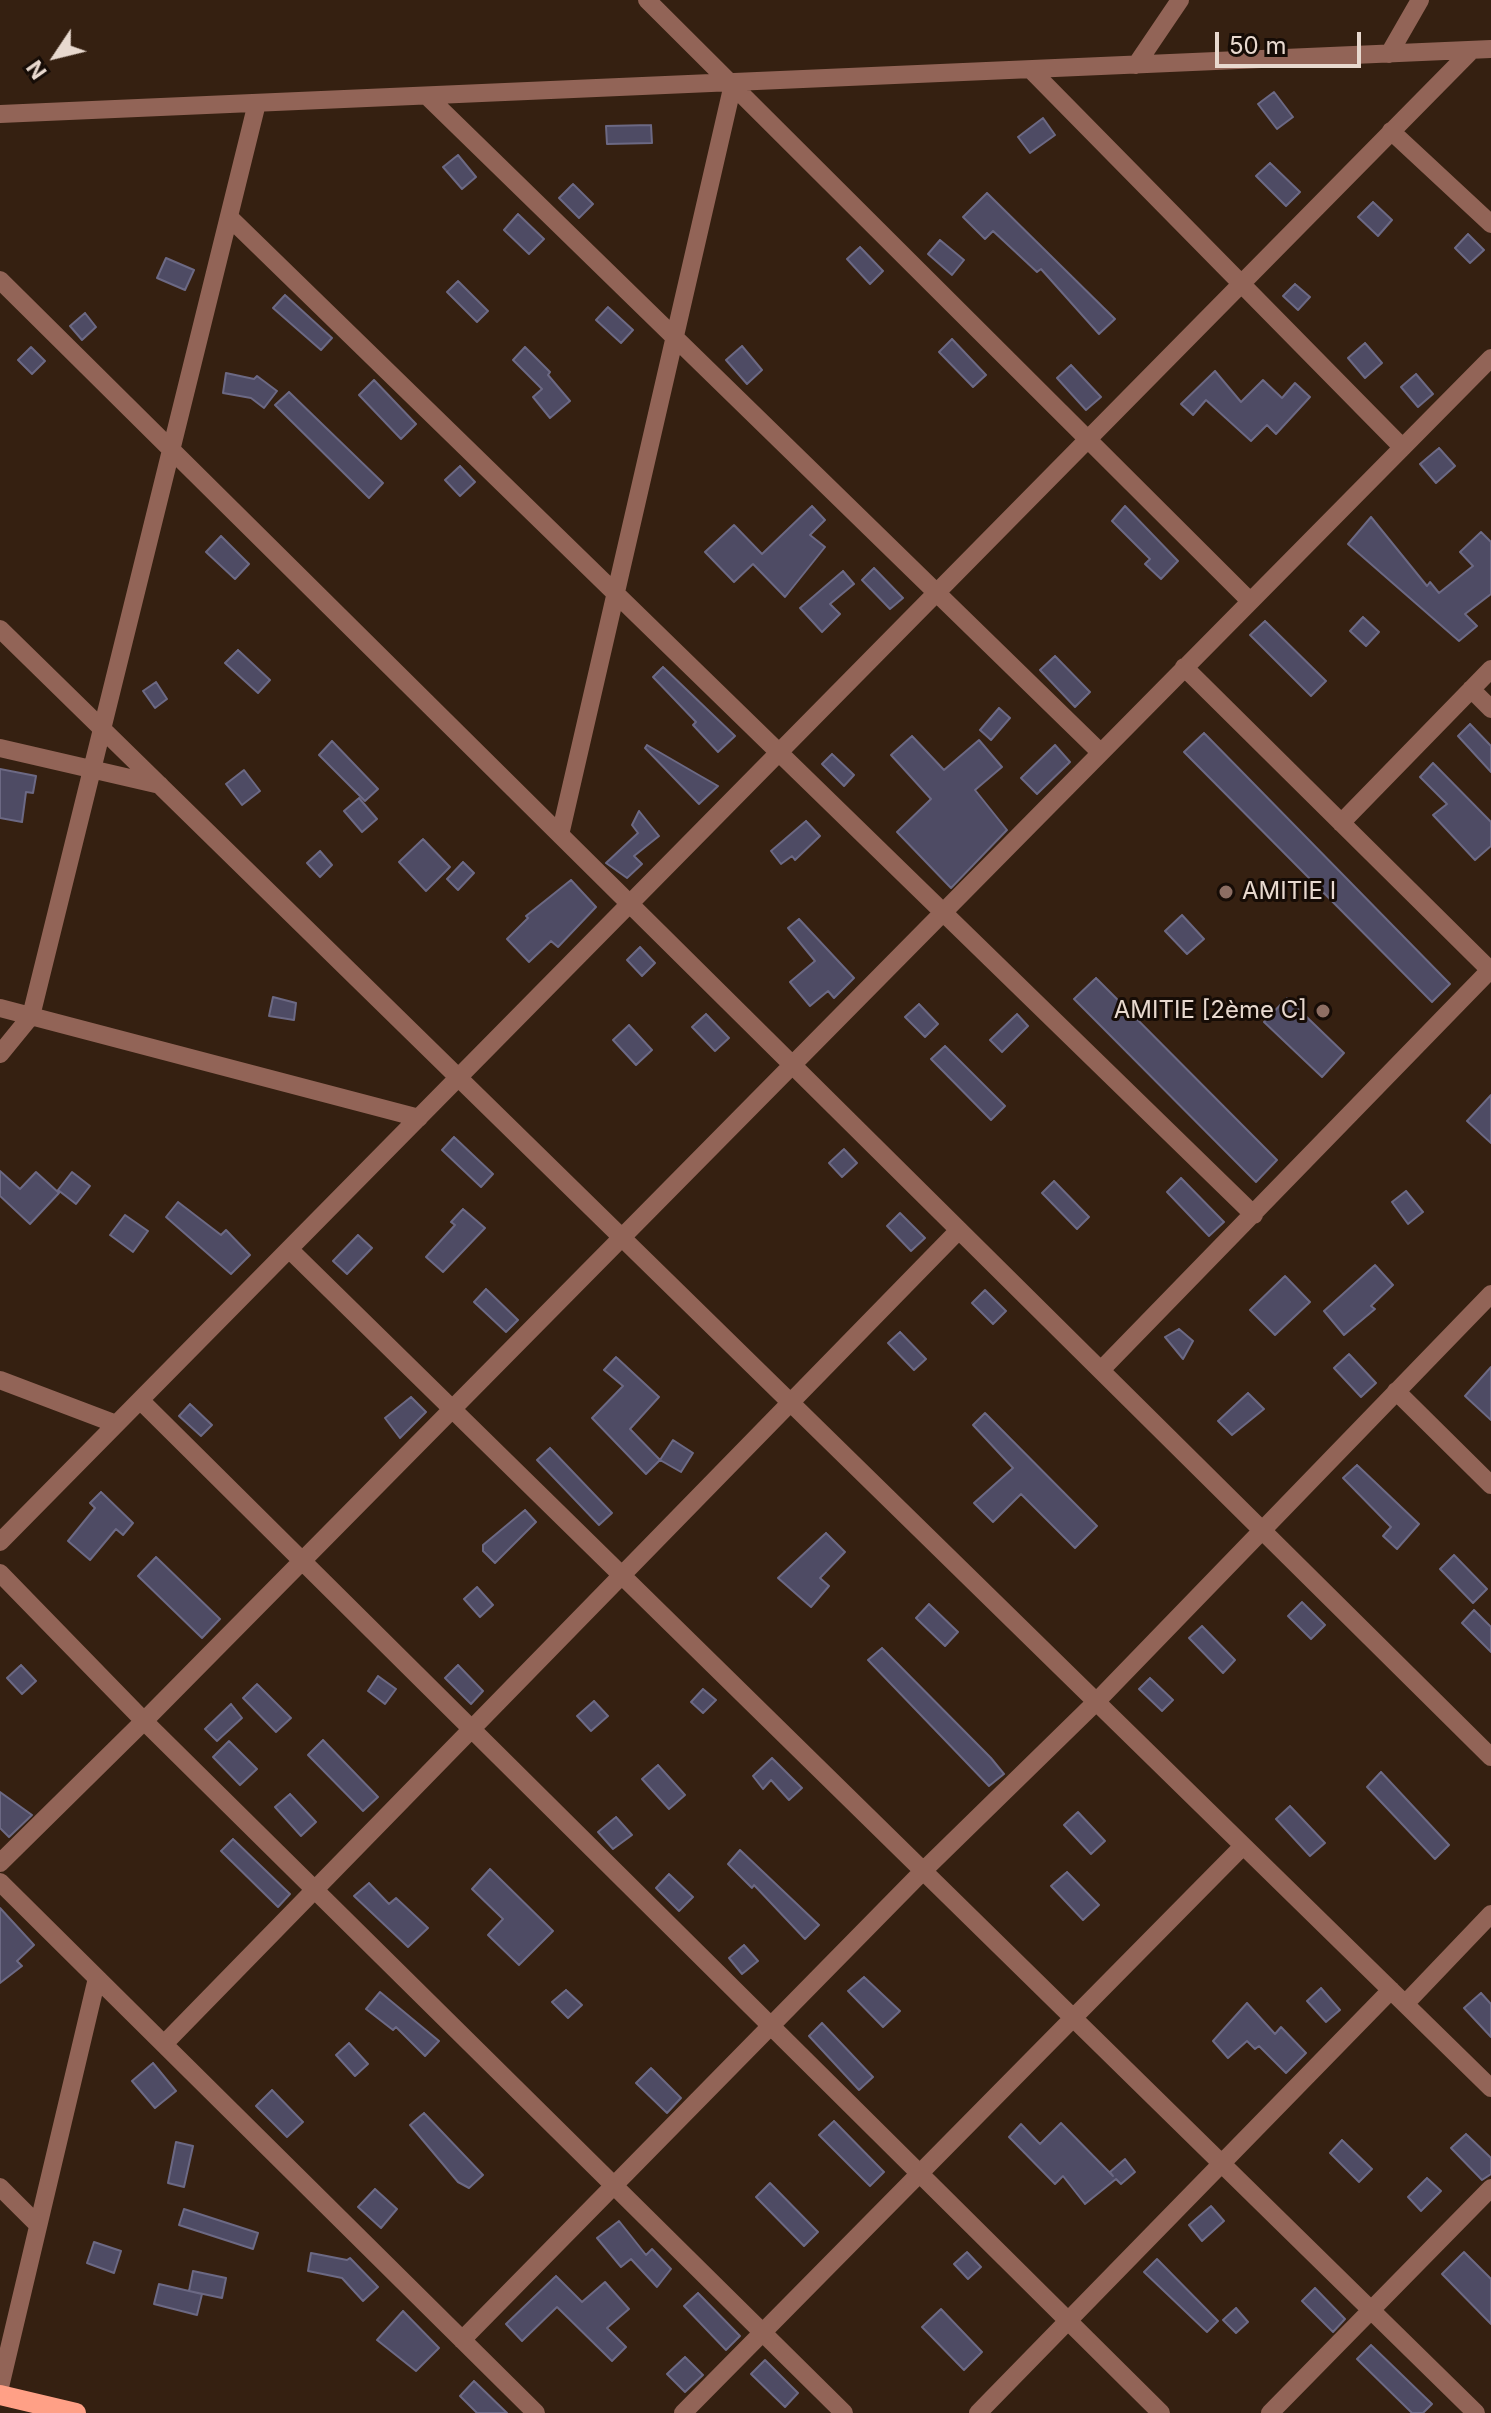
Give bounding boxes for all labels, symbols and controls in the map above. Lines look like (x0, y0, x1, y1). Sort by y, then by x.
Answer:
north arrow (16, 16, 96, 96)
scale bar (1219, 16, 1365, 66)
text: 50 m (1229, 31, 1287, 60)
text: N (21, 55, 52, 84)
place label: AMITIE I (1242, 878, 1336, 906)
marker: AMITIE I (1217, 883, 1235, 901)
place label: AMITIE [2ème C] (1114, 997, 1307, 1025)
marker: AMITIE [2ème C] (1314, 1002, 1332, 1020)

